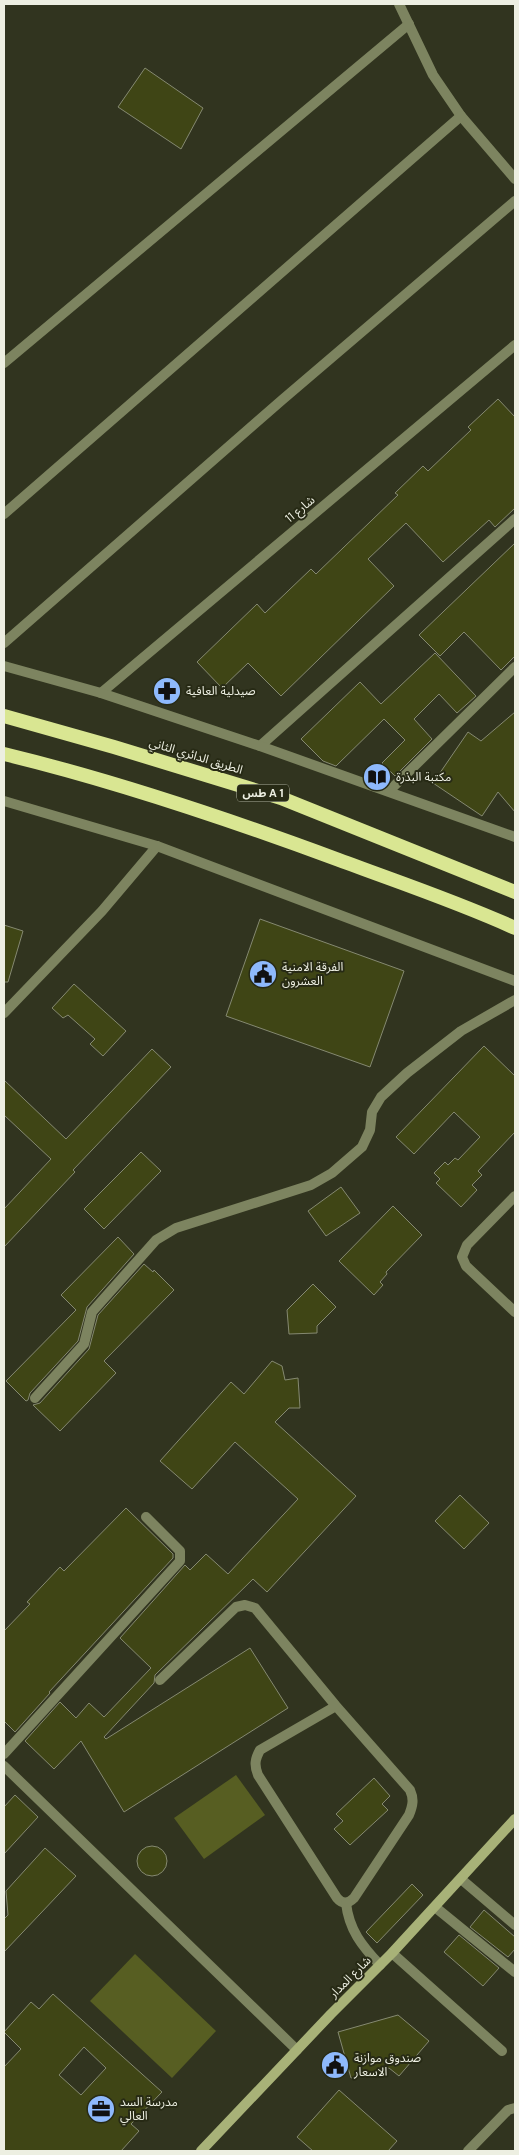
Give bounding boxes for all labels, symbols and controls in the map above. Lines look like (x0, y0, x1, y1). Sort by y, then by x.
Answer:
street label: شارع 11 (282, 492, 319, 527)
pharmacy icon: صيدلية العافية (152, 676, 182, 706)
place label: صيدلية العافية (186, 683, 256, 699)
street label: الطريق الدائري الثاني (147, 734, 245, 780)
library icon: مكتبة البذرة (362, 762, 392, 792)
place label: مكتبة البذرة (396, 769, 451, 785)
road number: طس A 1 (237, 784, 289, 801)
public building icon: الفرقة الامنية العشرون (248, 959, 278, 989)
place label: الفرقة الامنية العشرون (282, 959, 343, 989)
street label: شارع المدار (325, 1953, 375, 2003)
public building icon: صندوق موازنة الاسعار (320, 2050, 350, 2080)
place label: صندوق موازنة الاسعار (353, 2050, 421, 2080)
office icon: مدرسة السد العالي (86, 2094, 116, 2124)
place label: مدرسة السد العالي (120, 2094, 178, 2126)

